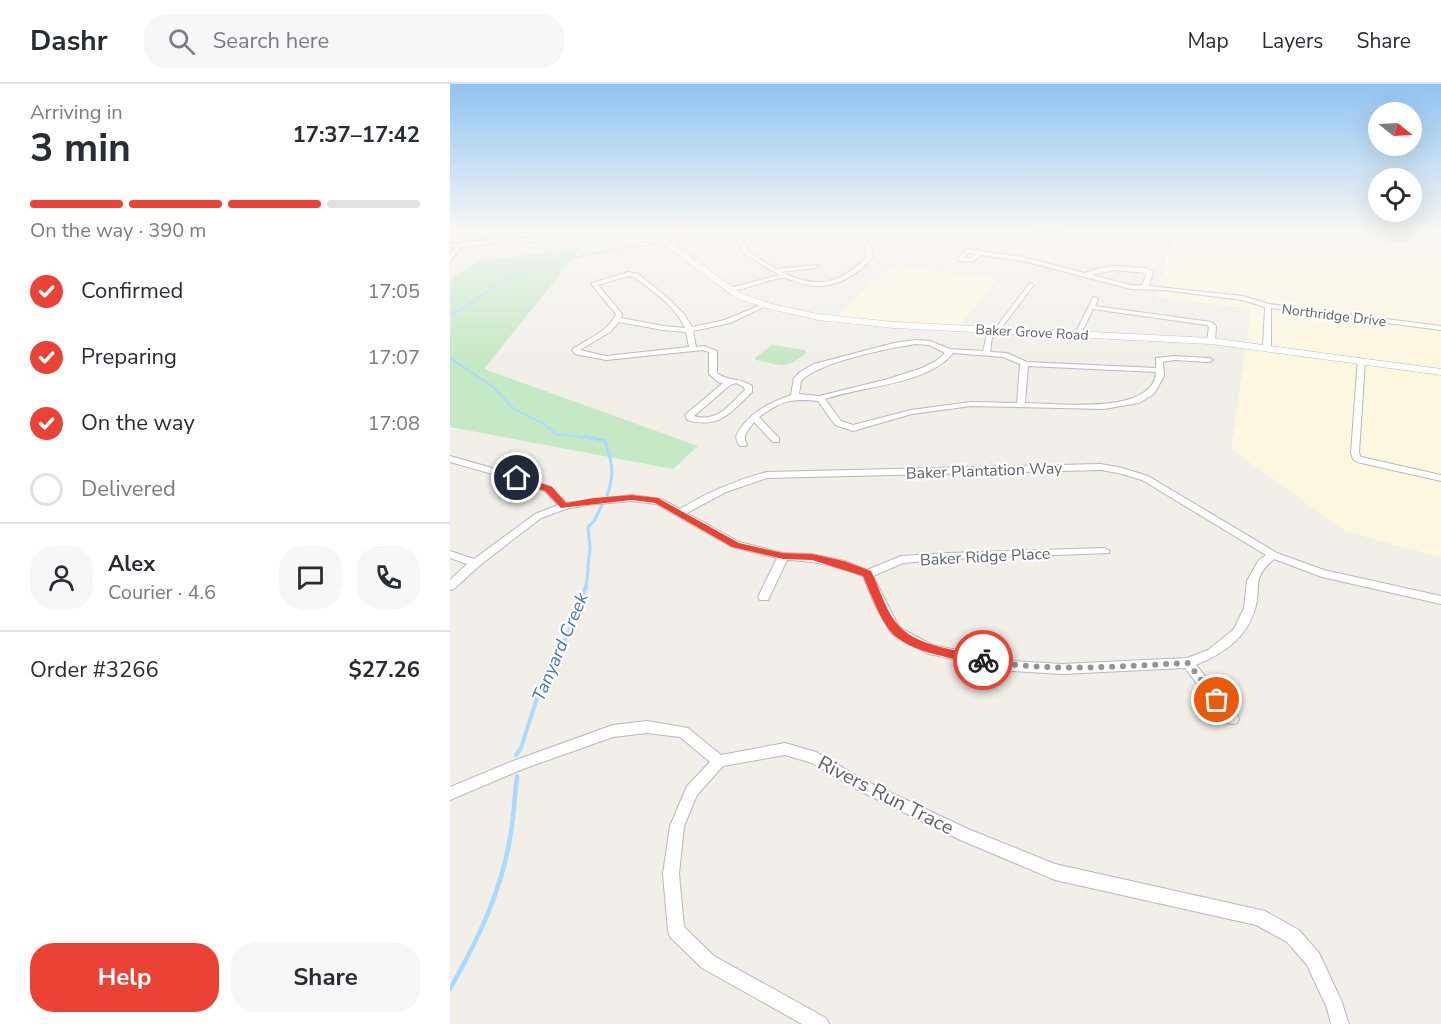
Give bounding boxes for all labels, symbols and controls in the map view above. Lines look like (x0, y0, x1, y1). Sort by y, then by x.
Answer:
search box (144, 14, 564, 68)
text: Dashr (30, 22, 108, 60)
icon: search (165, 25, 198, 58)
text: Search here (213, 26, 329, 56)
text: Map (1187, 27, 1229, 55)
text: Layers (1262, 27, 1323, 55)
text: Share (1356, 27, 1411, 55)
text: Arriving in (30, 99, 123, 126)
north arrow (1368, 102, 1422, 156)
map controls (1368, 102, 1422, 222)
text: 17:37–17:42 (292, 120, 420, 150)
text: 3 min (30, 122, 131, 175)
button: locate (1368, 168, 1422, 222)
text: On the way · 390 m (30, 217, 206, 244)
icon: check (30, 275, 63, 308)
text: Confirmed (81, 276, 183, 306)
text: 17:05 (367, 278, 420, 305)
street label: Northridge Drive (1281, 300, 1387, 331)
street label: Baker Grove Road (975, 320, 1089, 345)
icon: check (30, 341, 63, 374)
text: Preparing (81, 342, 177, 372)
text: 17:07 (367, 344, 420, 371)
icon: check (30, 407, 63, 440)
text: On the way (81, 408, 195, 438)
text: 17:08 (367, 410, 420, 437)
pin (491, 452, 542, 503)
street label: Baker Plantation Way (905, 457, 1063, 485)
icon: home (500, 461, 533, 494)
text: Delivered (81, 474, 176, 504)
street label: Baker Ridge Place (919, 543, 1051, 571)
button: person (30, 546, 93, 609)
button: chat (279, 546, 342, 609)
button: phone (357, 546, 420, 609)
text: Alex (108, 549, 155, 579)
text: Courier · 4.6 (108, 579, 216, 606)
water label: Tanyard Creek (526, 588, 594, 705)
courier (953, 630, 1013, 690)
icon: bike (967, 644, 1000, 677)
text: Order #3266 (30, 655, 159, 685)
text: $27.26 (349, 655, 420, 685)
pin (1191, 674, 1242, 725)
icon: bag (1200, 683, 1233, 716)
street label: Rivers Run Trace (813, 749, 959, 841)
button: Help (30, 943, 219, 1012)
button: Share (231, 943, 420, 1012)

